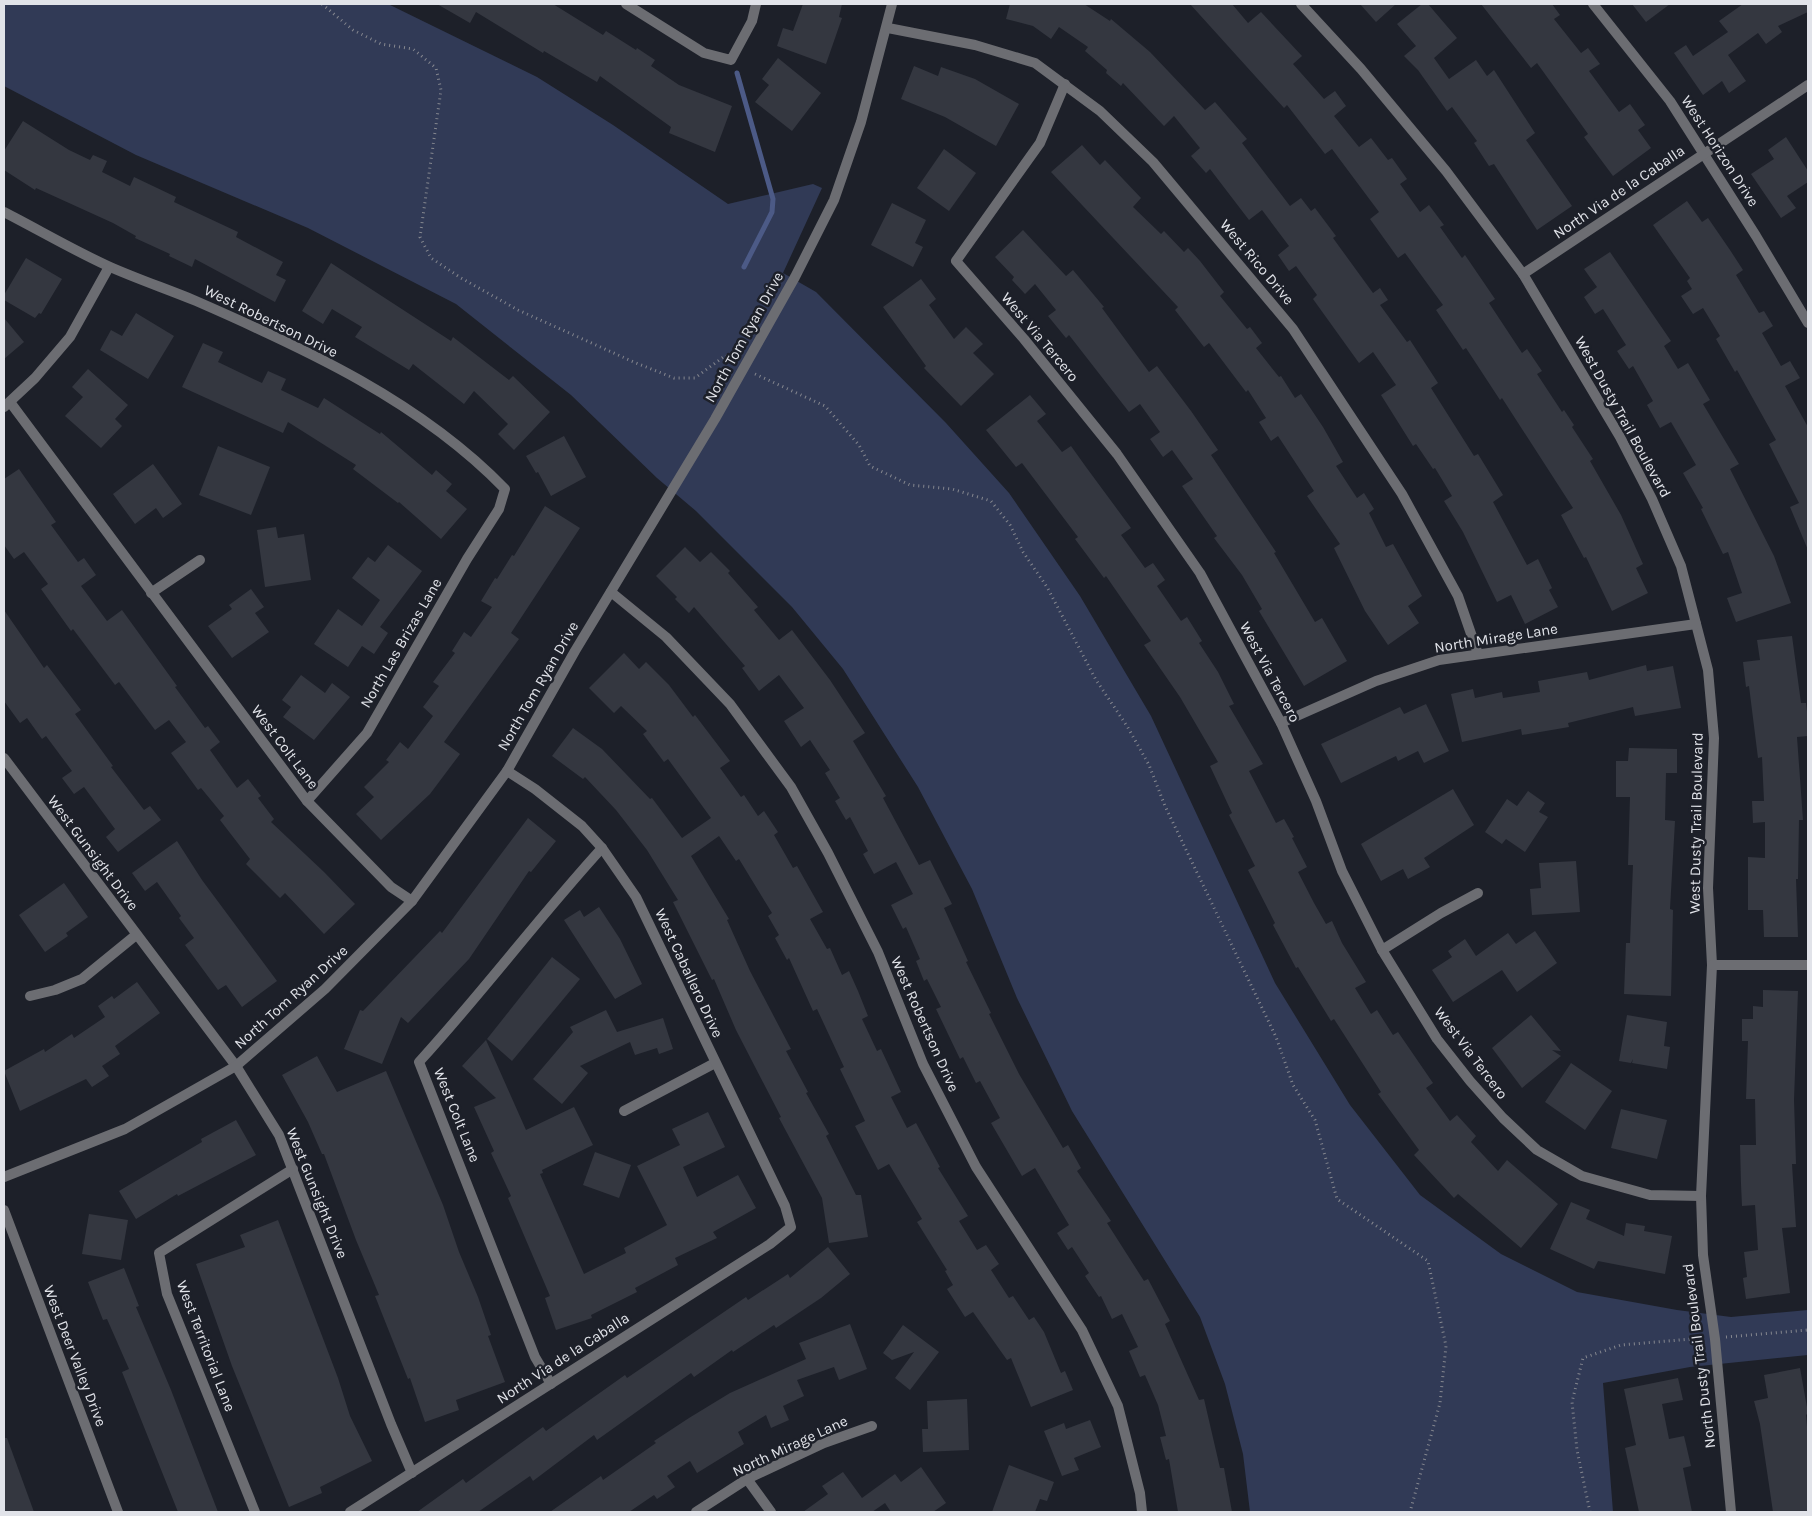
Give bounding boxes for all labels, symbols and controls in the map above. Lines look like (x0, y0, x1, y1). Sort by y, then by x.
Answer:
street label: West Horizon Drive (1677, 92, 1763, 210)
street label: North Via de la Caballa (1550, 141, 1688, 243)
street label: West Rico Drive (1216, 216, 1298, 308)
street label: North Tom Ryan Drive (701, 269, 787, 405)
street label: West Robertson Drive (201, 281, 341, 361)
street label: West Via Tercero (997, 289, 1083, 385)
street label: West Dusty Trail Boulevard (1571, 333, 1675, 501)
street label: North Las Brizas Lane (356, 575, 446, 711)
street label: North Tom Ryan Drive (494, 618, 582, 754)
street label: West Via Tercero (1236, 619, 1304, 725)
street label: North Mirage Lane (1433, 619, 1559, 657)
street label: West Colt Lane (248, 701, 322, 793)
street label: West Dusty Trail Boulevard (1685, 732, 1707, 914)
street label: West Gunsight Drive (44, 792, 142, 914)
street label: West Caballero Drive (651, 905, 727, 1041)
street label: North Tom Ryan Drive (231, 941, 351, 1053)
street label: West Robertson Drive (887, 953, 963, 1095)
street label: West Via Tercero (1430, 1003, 1512, 1103)
street label: West Colt Lane (430, 1065, 484, 1165)
street label: West Gunsight Drive (283, 1125, 351, 1261)
street label: North Dusty Trail Boulevard (1679, 1263, 1719, 1449)
street label: West Territorial Lane (173, 1278, 239, 1414)
street label: West Deer Valley Drive (40, 1283, 110, 1429)
street label: North Via de la Caballa (493, 1308, 633, 1408)
street label: North Mirage Lane (730, 1411, 850, 1481)

